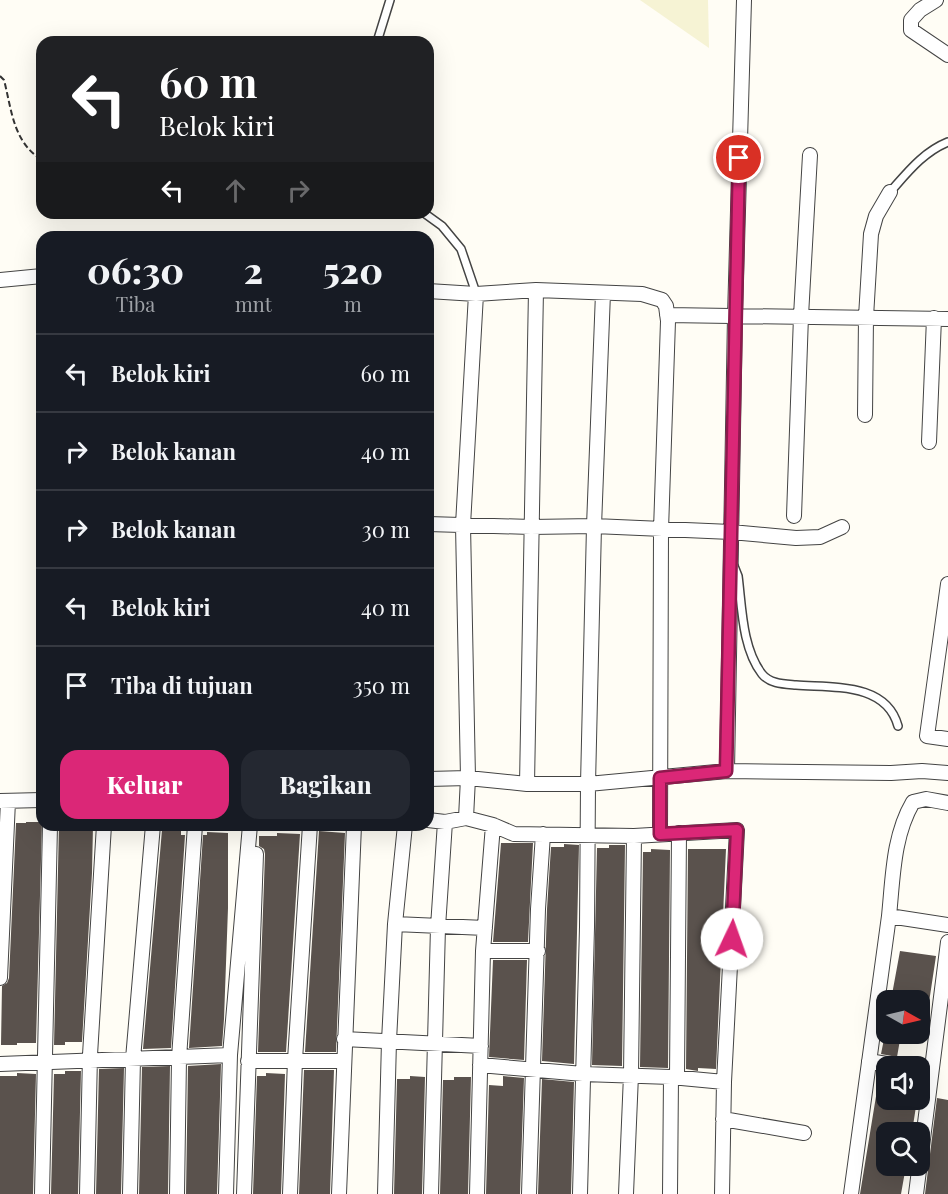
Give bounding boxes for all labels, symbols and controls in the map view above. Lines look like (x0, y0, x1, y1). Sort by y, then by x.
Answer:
text: 60 m (159, 53, 257, 109)
icon: left (60, 60, 138, 138)
text: Belok kiri (159, 107, 275, 143)
pin (713, 132, 764, 183)
icon: arrive (722, 141, 755, 174)
icon: left (156, 174, 189, 207)
icon: ahead (219, 174, 252, 207)
icon: right (282, 174, 315, 207)
text: 06:30 (87, 245, 184, 293)
text: 2 (244, 245, 263, 293)
text: 520 (323, 245, 383, 293)
text: Tiba (116, 290, 155, 317)
text: mnt (235, 290, 272, 317)
text: m (344, 290, 362, 317)
icon: left (60, 357, 93, 390)
text: Belok kiri (111, 358, 210, 388)
text: 60 m (360, 358, 410, 388)
icon: right (60, 435, 93, 468)
text: Belok kanan (111, 436, 236, 466)
text: 40 m (361, 436, 410, 466)
icon: right (60, 513, 93, 546)
text: Belok kanan (111, 514, 236, 544)
text: 30 m (362, 514, 410, 544)
icon: left (60, 591, 93, 624)
text: Belok kiri (111, 592, 210, 622)
text: 40 m (361, 592, 410, 622)
icon: arrive (60, 669, 93, 702)
text: Tiba di tujuan (111, 670, 253, 700)
text: 350 m (353, 670, 410, 700)
button: Keluar (60, 750, 229, 819)
button: Bagikan (241, 750, 410, 819)
position arrow (700, 907, 764, 971)
north arrow (876, 990, 930, 1044)
map controls (876, 990, 930, 1176)
button: sound (876, 1056, 930, 1110)
button: search (876, 1122, 930, 1176)

